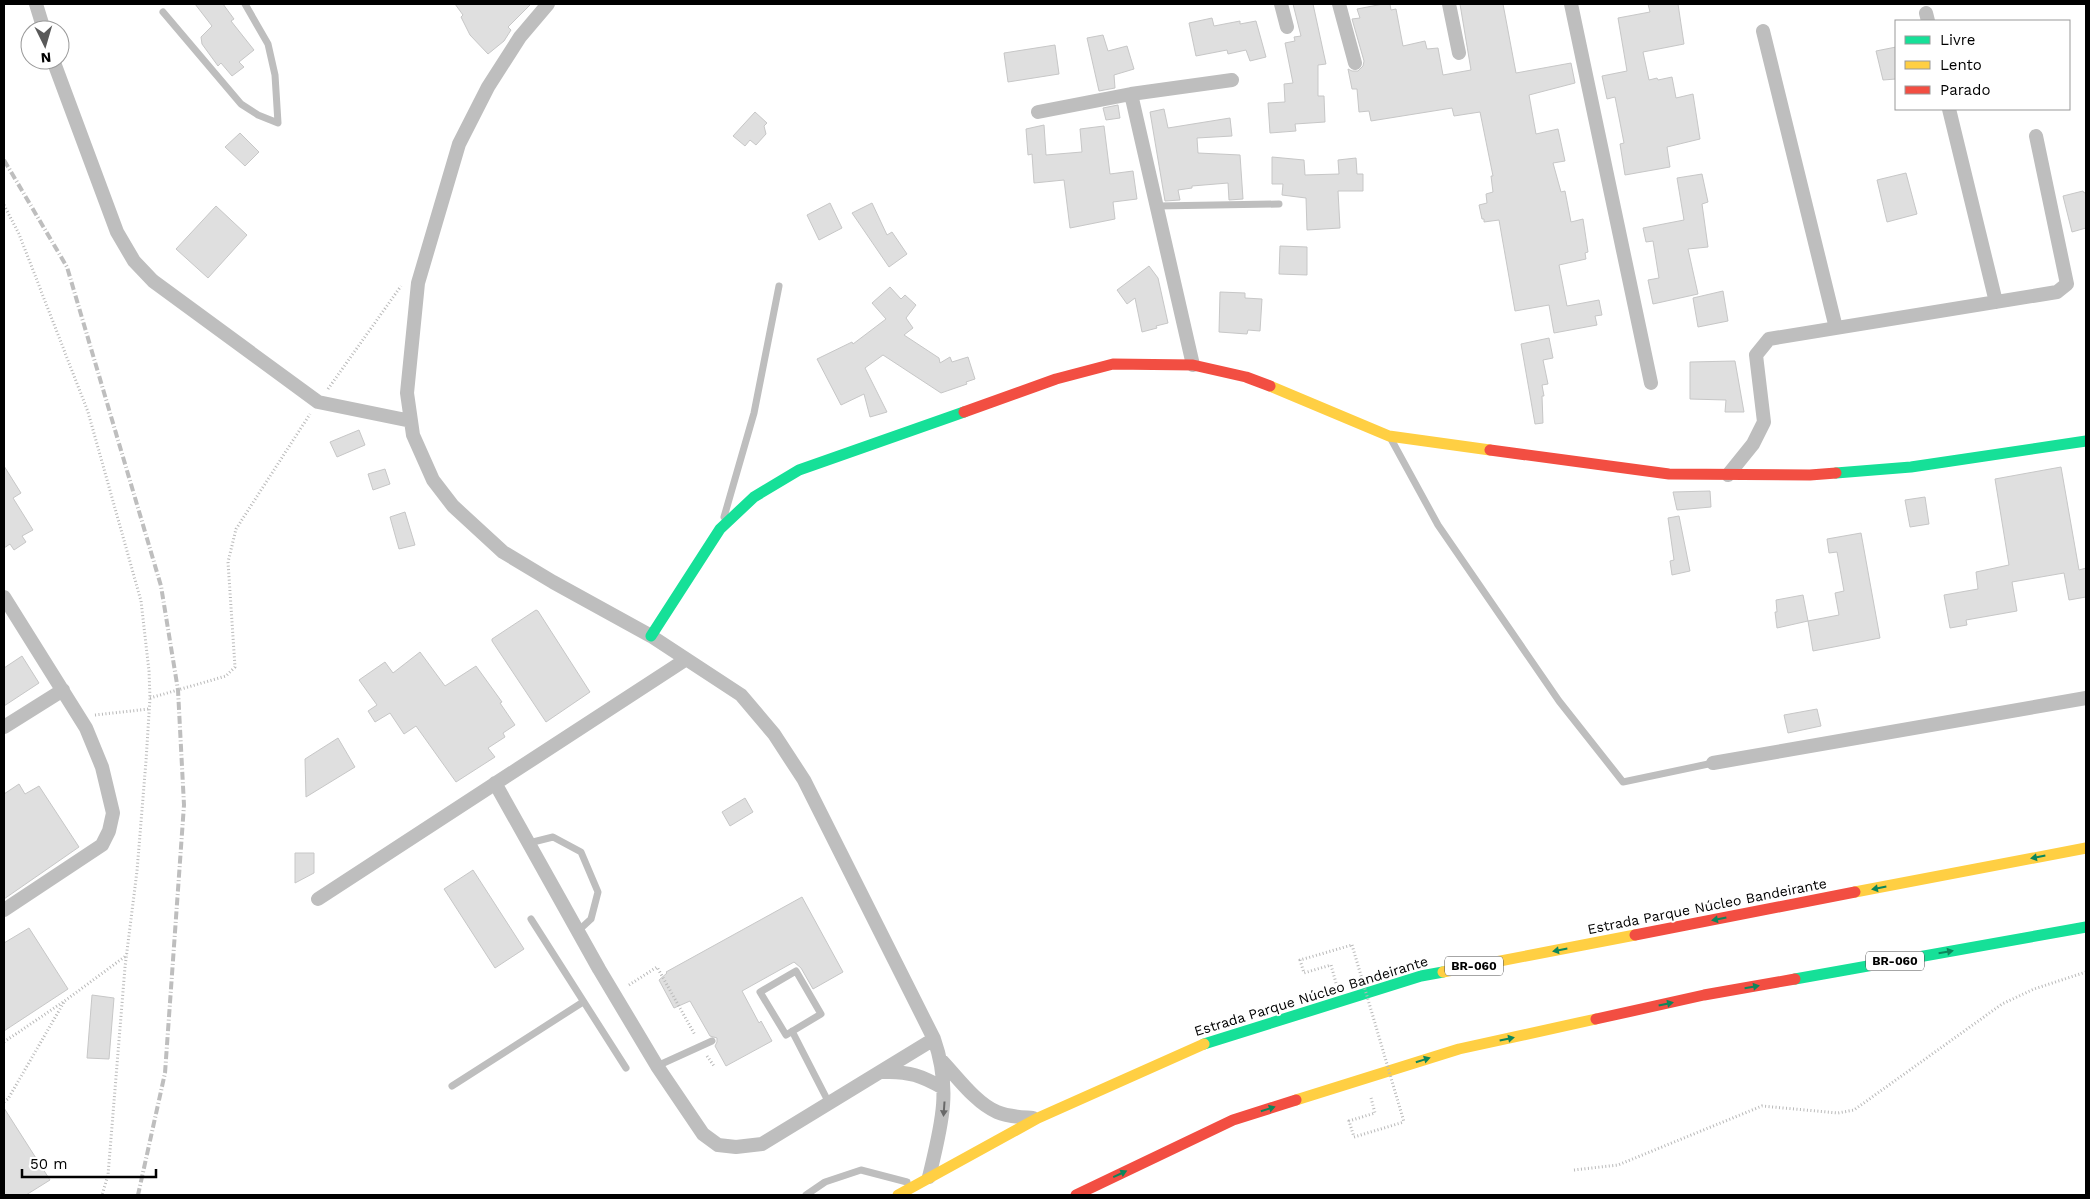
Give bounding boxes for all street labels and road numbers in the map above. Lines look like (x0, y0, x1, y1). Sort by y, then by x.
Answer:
street label: Estrada Parque Núcleo Bandeirante (1586, 875, 1828, 937)
road number: BR-060 (1866, 951, 1924, 970)
street label: Estrada Parque Núcleo Bandeirante (1192, 953, 1430, 1039)
road number: BR-060 (1445, 956, 1503, 976)

